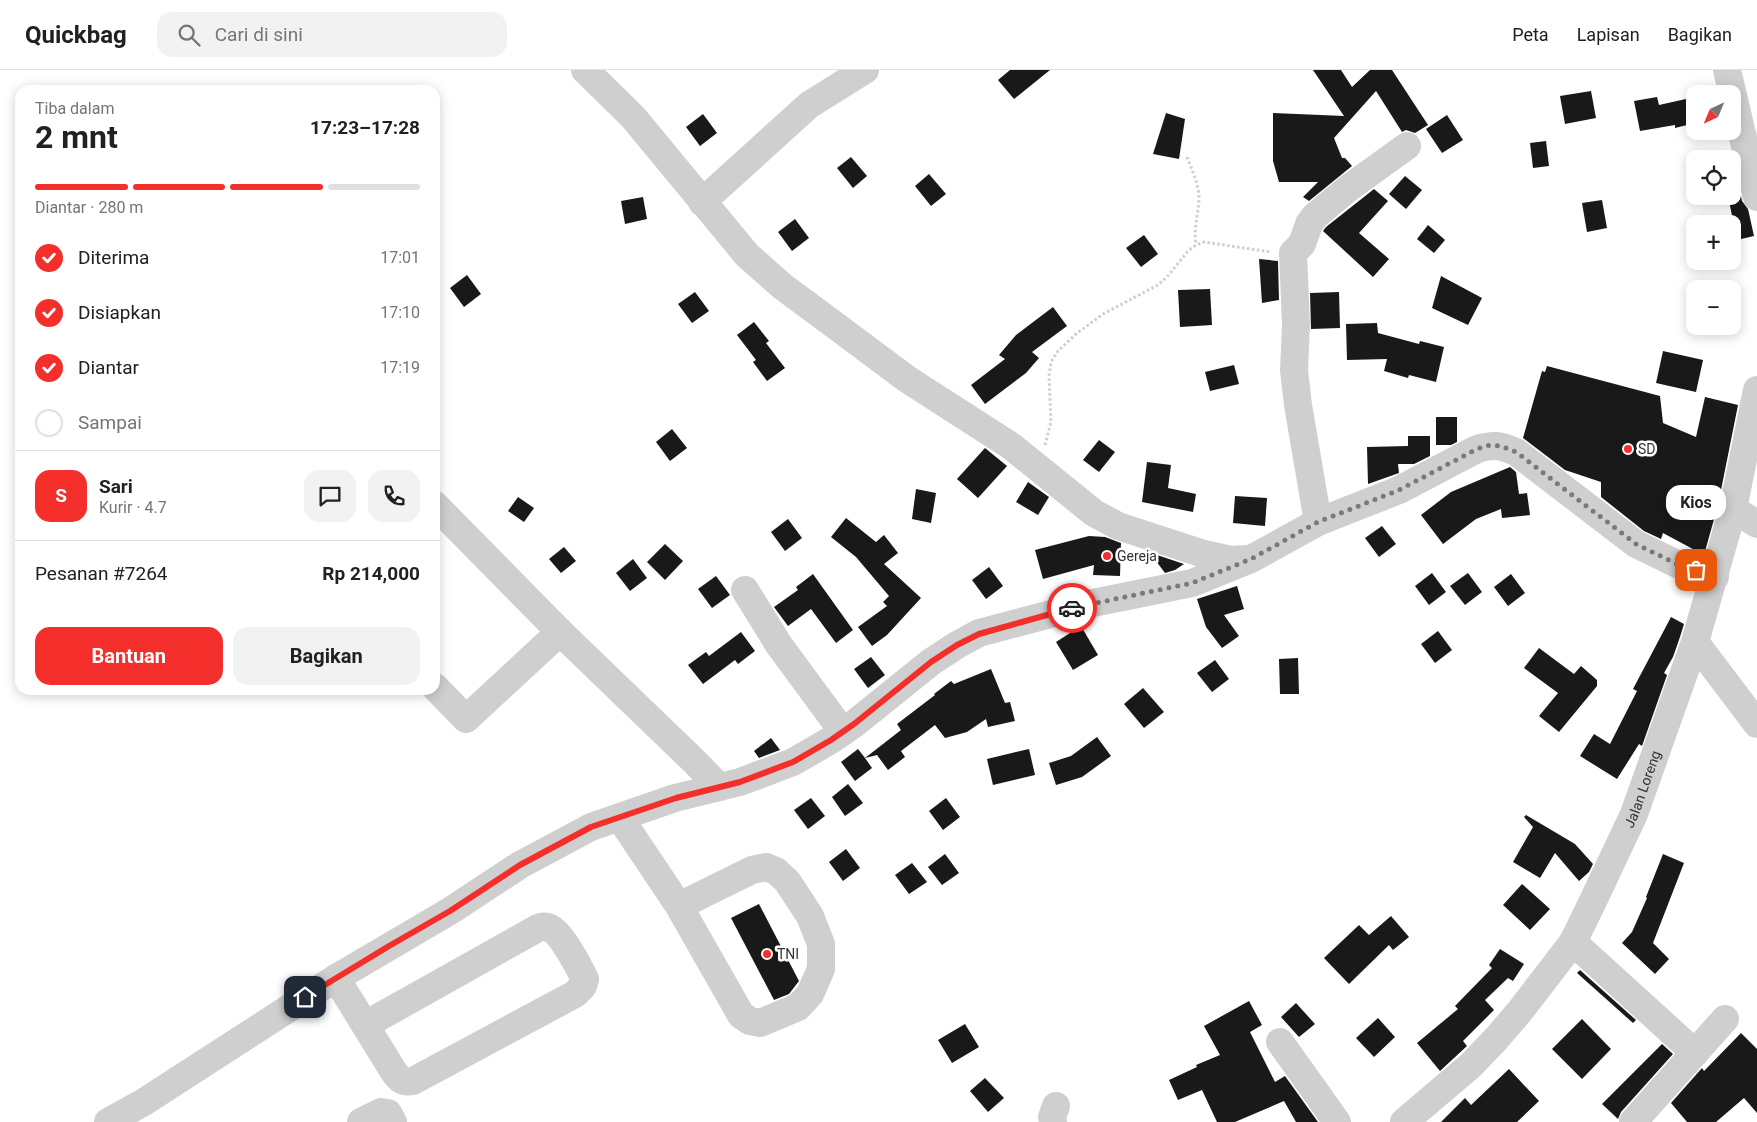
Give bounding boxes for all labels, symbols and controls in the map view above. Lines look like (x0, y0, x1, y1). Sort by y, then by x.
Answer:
search box (157, 12, 507, 57)
text: Quickbag (25, 21, 127, 49)
icon: search (175, 21, 203, 49)
text: Cari di sini (215, 23, 303, 46)
text: Peta (1512, 24, 1549, 45)
text: Lapisan (1577, 24, 1640, 45)
text: Bagikan (1668, 24, 1732, 45)
north arrow (1686, 85, 1741, 140)
map controls (1686, 85, 1741, 335)
text: Tiba dalam (35, 99, 114, 118)
text: 17:23–17:28 (310, 116, 420, 139)
text: 2 mnt (35, 118, 118, 156)
button: locate (1686, 150, 1741, 205)
text: Diantar · 280 m (35, 198, 143, 217)
button: + (1686, 215, 1741, 270)
icon: check (35, 244, 63, 272)
text: Diterima (78, 246, 149, 269)
text: 17:01 (380, 248, 420, 267)
button: − (1686, 280, 1741, 335)
icon: check (35, 299, 63, 327)
text: Disiapkan (78, 301, 161, 324)
text: 17:10 (380, 303, 420, 322)
icon: check (35, 354, 63, 382)
text: Diantar (78, 356, 139, 379)
text: 17:19 (380, 358, 420, 377)
text: Sampai (78, 411, 142, 434)
place label: SD (1638, 441, 1656, 457)
marker: SD (1622, 443, 1634, 455)
button: chat (304, 470, 356, 522)
button: phone (368, 470, 420, 522)
text: Sari (99, 475, 133, 498)
text: S (55, 484, 67, 507)
callout: Kios (1666, 485, 1726, 520)
text: Kios (1680, 493, 1712, 512)
text: Kurir · 4.7 (99, 498, 167, 517)
place label: Gereja (1117, 548, 1157, 564)
pin (1675, 549, 1717, 591)
marker: Gereja (1101, 550, 1113, 562)
icon: bag (1682, 556, 1710, 584)
text: Pesanan #7264 (35, 562, 168, 585)
text: Rp 214,000 (322, 562, 420, 585)
courier (1047, 583, 1097, 633)
icon: car (1058, 594, 1086, 622)
button: Bantuan (35, 627, 223, 685)
button: Bagikan (233, 627, 420, 685)
street label: Jalan Loreng (1621, 748, 1664, 830)
place label: TNI (777, 946, 799, 962)
marker: TNI (761, 948, 773, 960)
pin (284, 976, 326, 1018)
icon: home (291, 983, 319, 1011)

